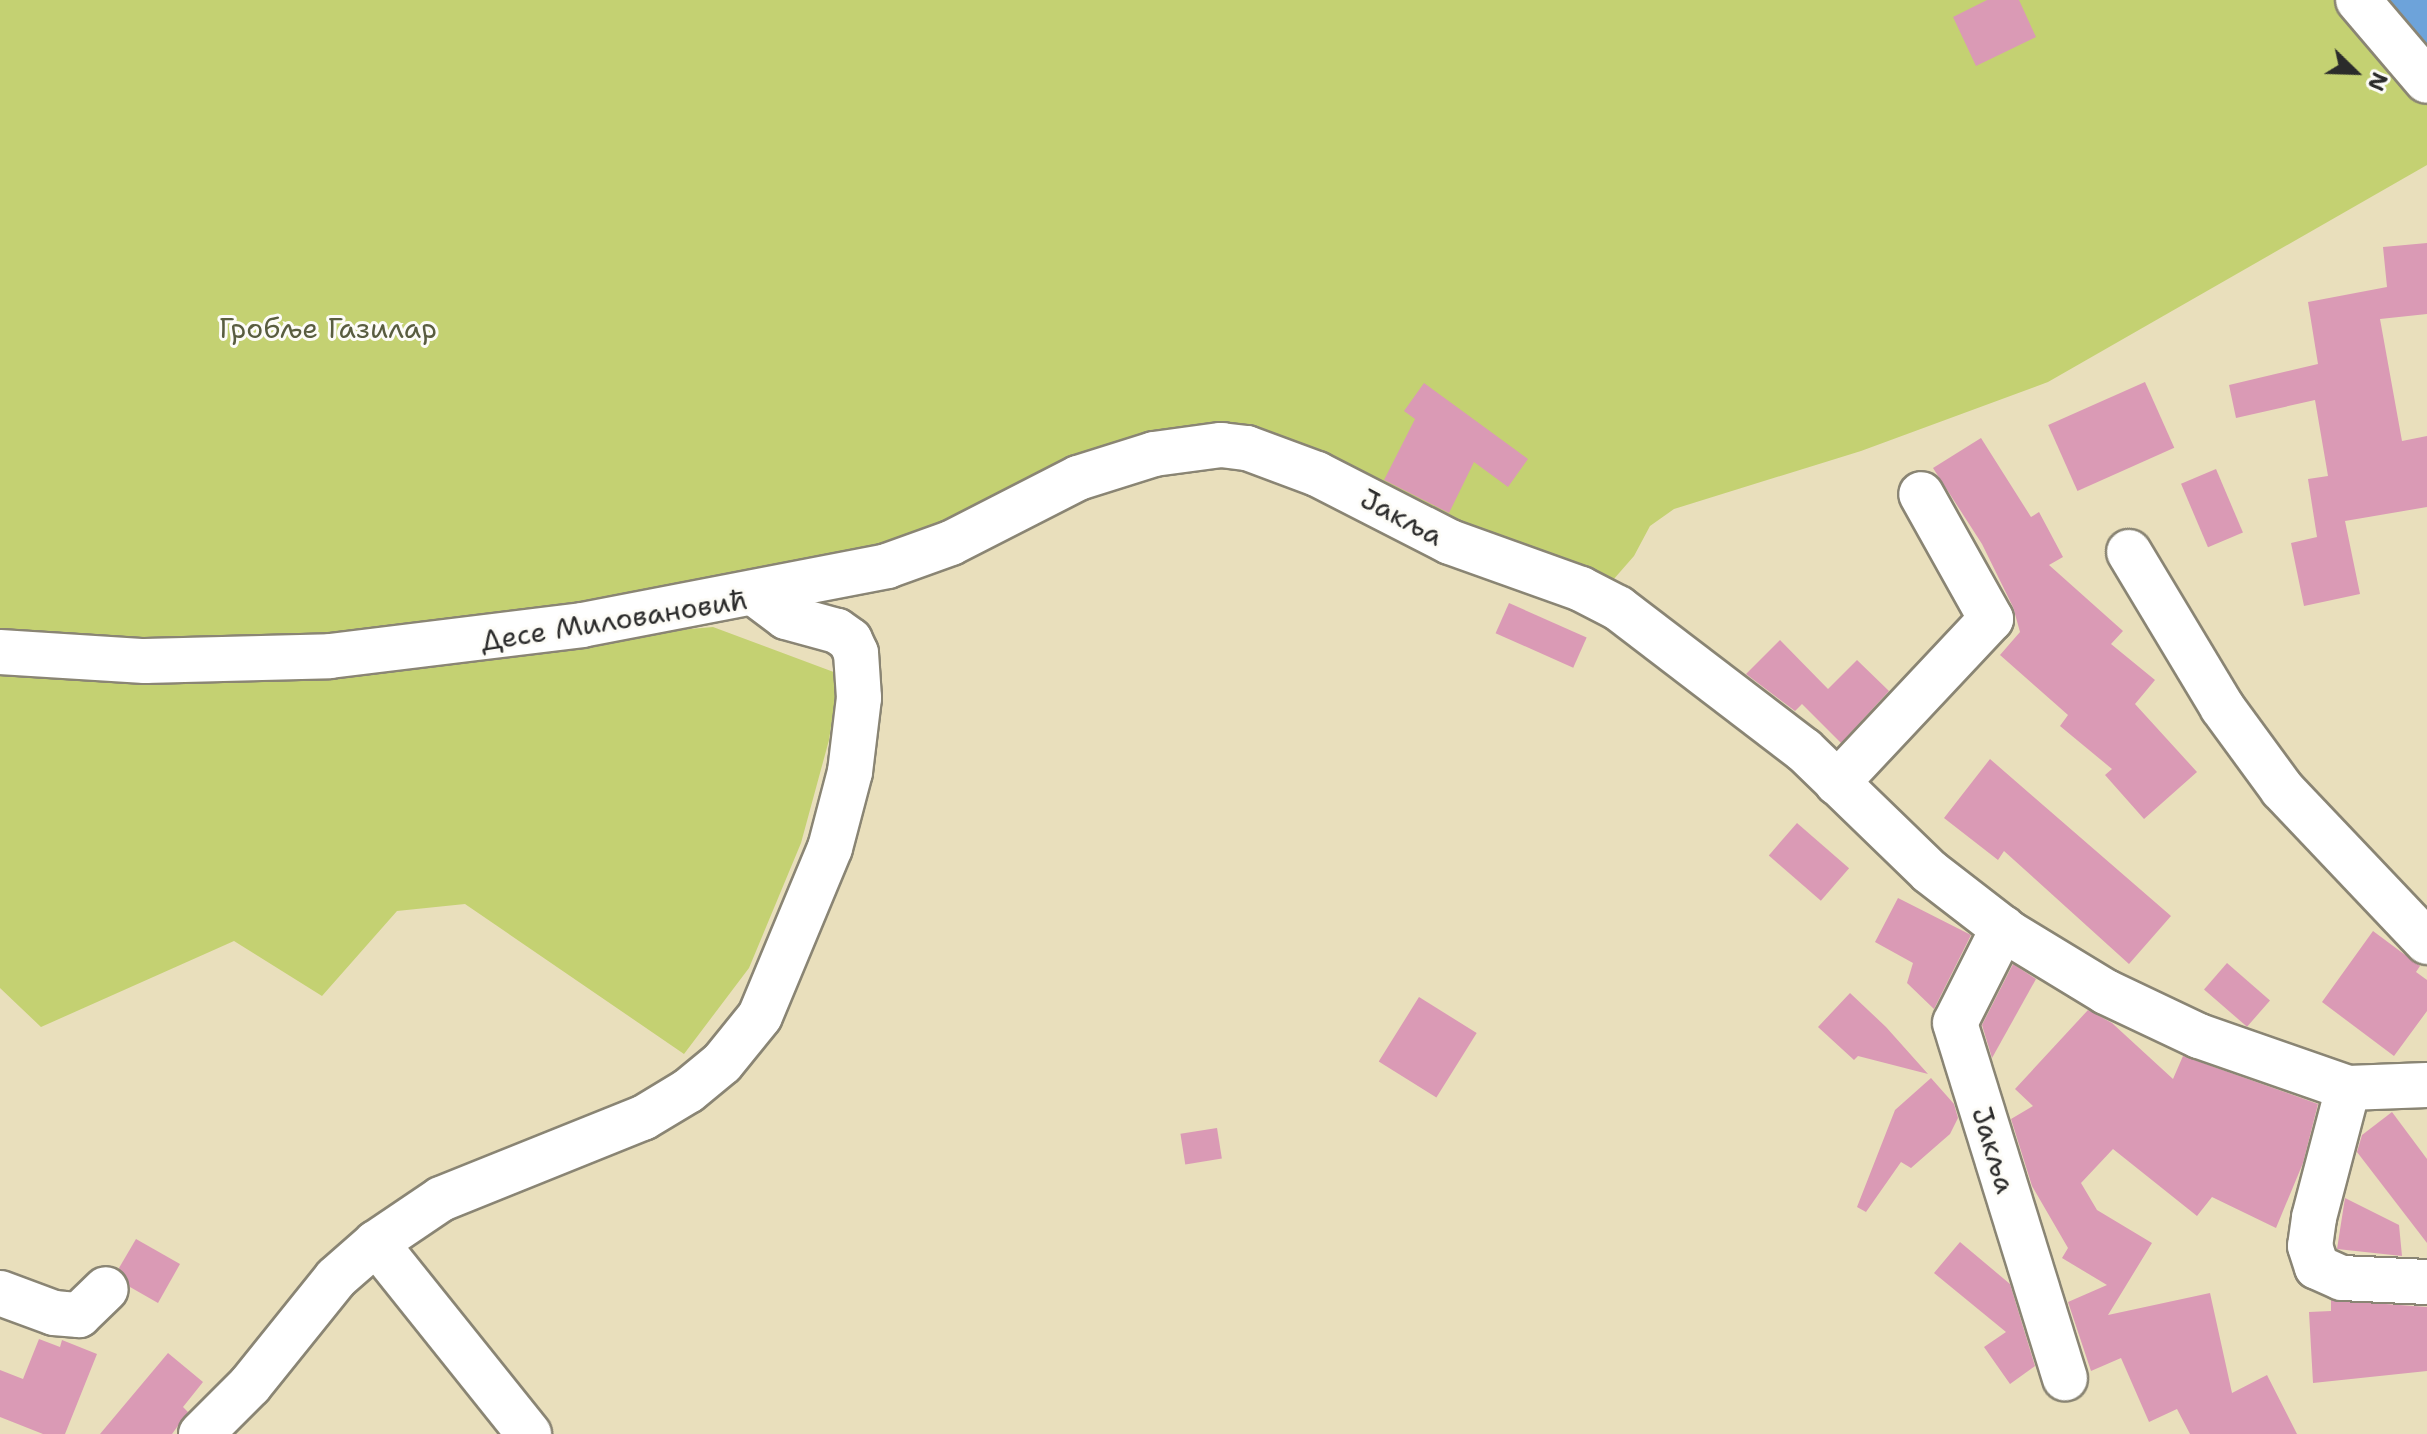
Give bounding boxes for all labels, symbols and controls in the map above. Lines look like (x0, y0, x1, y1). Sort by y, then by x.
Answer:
north arrow (2315, 32, 2395, 112)
text: N (2361, 68, 2394, 95)
park label: Гробље Газилар (219, 311, 437, 345)
street label: Јакља (1355, 481, 1449, 553)
street label: Десе Миловановић (478, 582, 750, 658)
street label: Јакља (1965, 1103, 2023, 1197)

